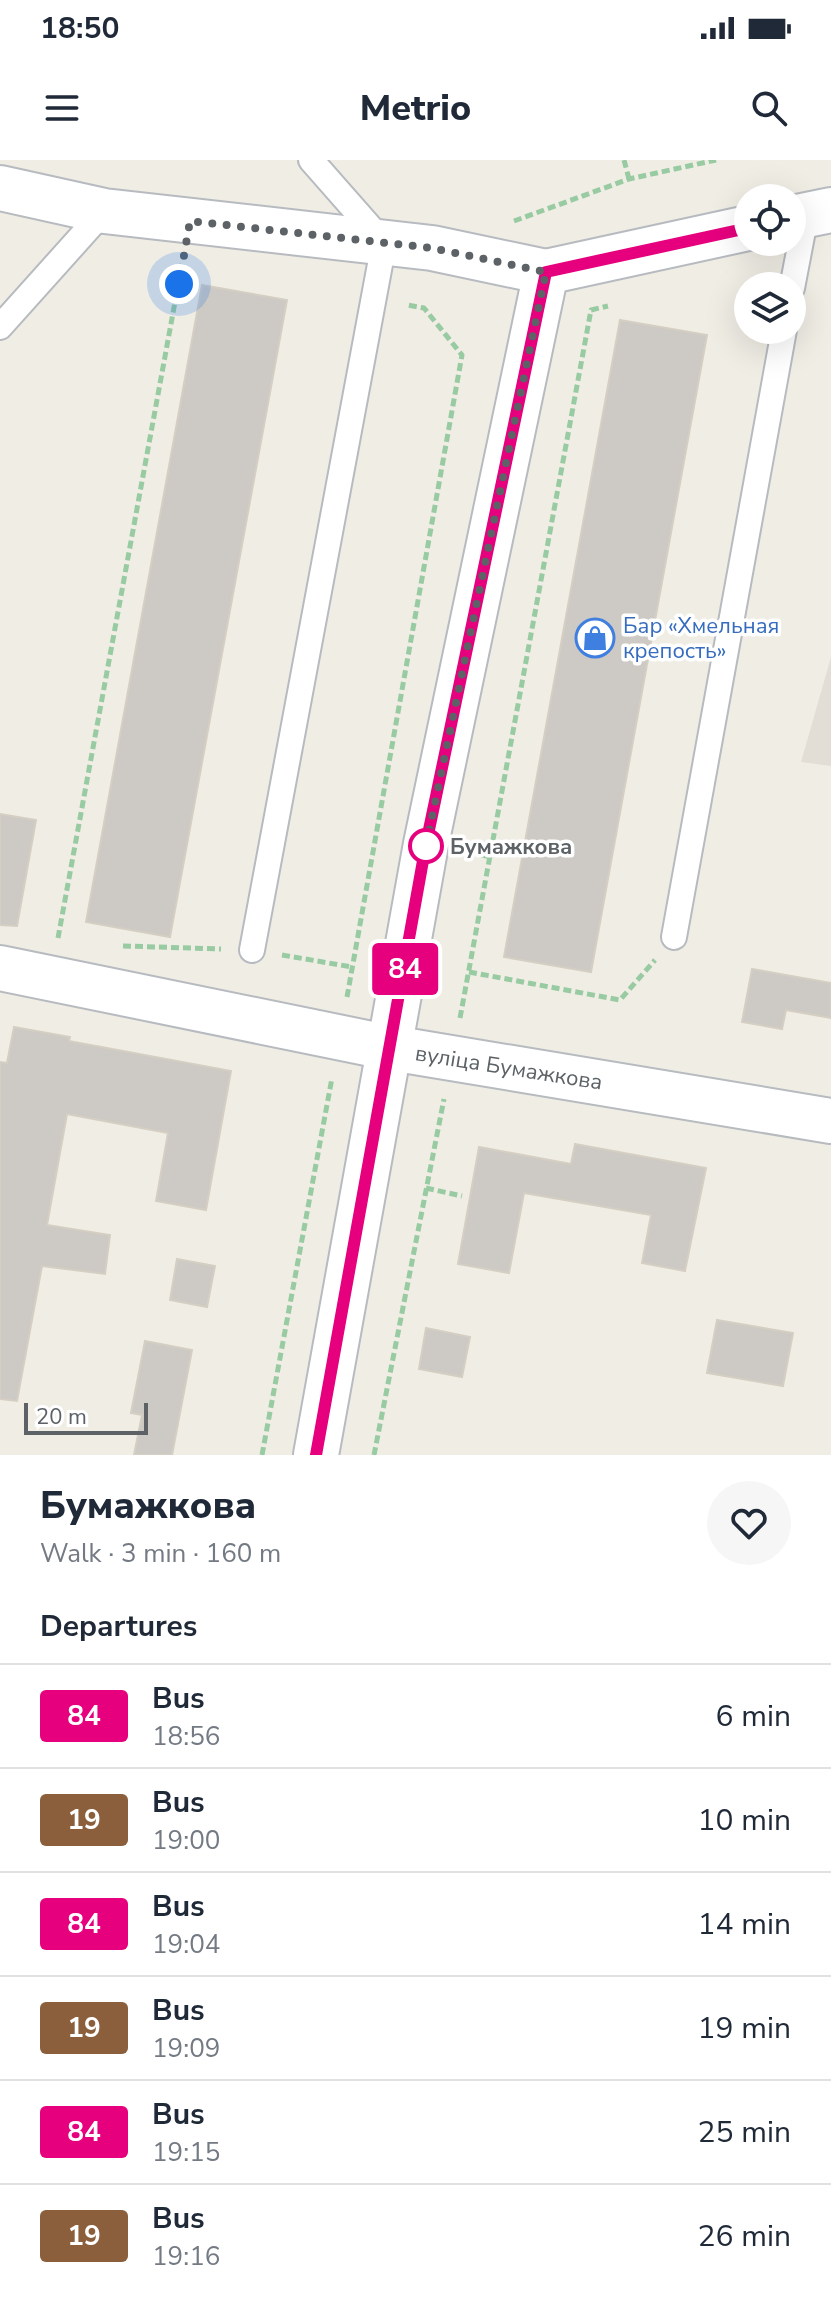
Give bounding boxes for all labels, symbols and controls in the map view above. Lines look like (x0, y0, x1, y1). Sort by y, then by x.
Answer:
text: 18:50 (40, 8, 119, 49)
text: Metrio (360, 84, 471, 133)
icon: menu (40, 86, 84, 130)
icon: search (747, 86, 791, 130)
map controls (734, 184, 806, 344)
button: locate (734, 184, 806, 256)
your location (159, 264, 199, 304)
button: layers (734, 272, 806, 344)
place label: Бар «Хмельная крепость» (623, 611, 779, 666)
shop icon: Бар «Хмельная крепость» (574, 617, 616, 659)
marker: Бумажкова (409, 829, 443, 863)
place label: Бумажкова (450, 832, 572, 862)
line badge: 84 (369, 943, 441, 995)
text: 84 (388, 950, 422, 988)
street label: вуліца Бумажкова (413, 1038, 605, 1098)
scale bar (24, 1399, 148, 1435)
text: 20 m (36, 1402, 87, 1432)
text: Бумажкова (40, 1480, 256, 1531)
button: heart (707, 1481, 791, 1565)
text: Walk · 3 min · 160 m (40, 1536, 281, 1571)
text: Departures (40, 1606, 197, 1647)
text: Bus (152, 1678, 205, 1719)
text: 6 min (716, 1696, 791, 1737)
text: 84 (67, 1697, 101, 1735)
text: 18:56 (152, 1719, 220, 1754)
text: Bus (152, 1782, 205, 1823)
text: 10 min (698, 1800, 791, 1841)
text: 19 (67, 1801, 101, 1839)
text: 19:00 (152, 1823, 220, 1858)
text: Bus (152, 1886, 205, 1927)
text: 14 min (698, 1904, 791, 1945)
text: 84 (67, 1905, 101, 1943)
text: 19:04 (152, 1927, 220, 1962)
text: Bus (152, 1990, 205, 2031)
text: 19 min (698, 2008, 791, 2049)
text: 19 (67, 2009, 101, 2047)
text: 19:09 (152, 2031, 220, 2066)
text: Bus (152, 2094, 205, 2135)
text: 25 min (698, 2112, 791, 2153)
text: 84 (67, 2113, 101, 2151)
text: 19:15 (152, 2135, 220, 2170)
text: Bus (152, 2198, 205, 2239)
text: 26 min (698, 2216, 791, 2257)
text: 19 (67, 2217, 101, 2255)
text: 19:16 (152, 2239, 220, 2274)

